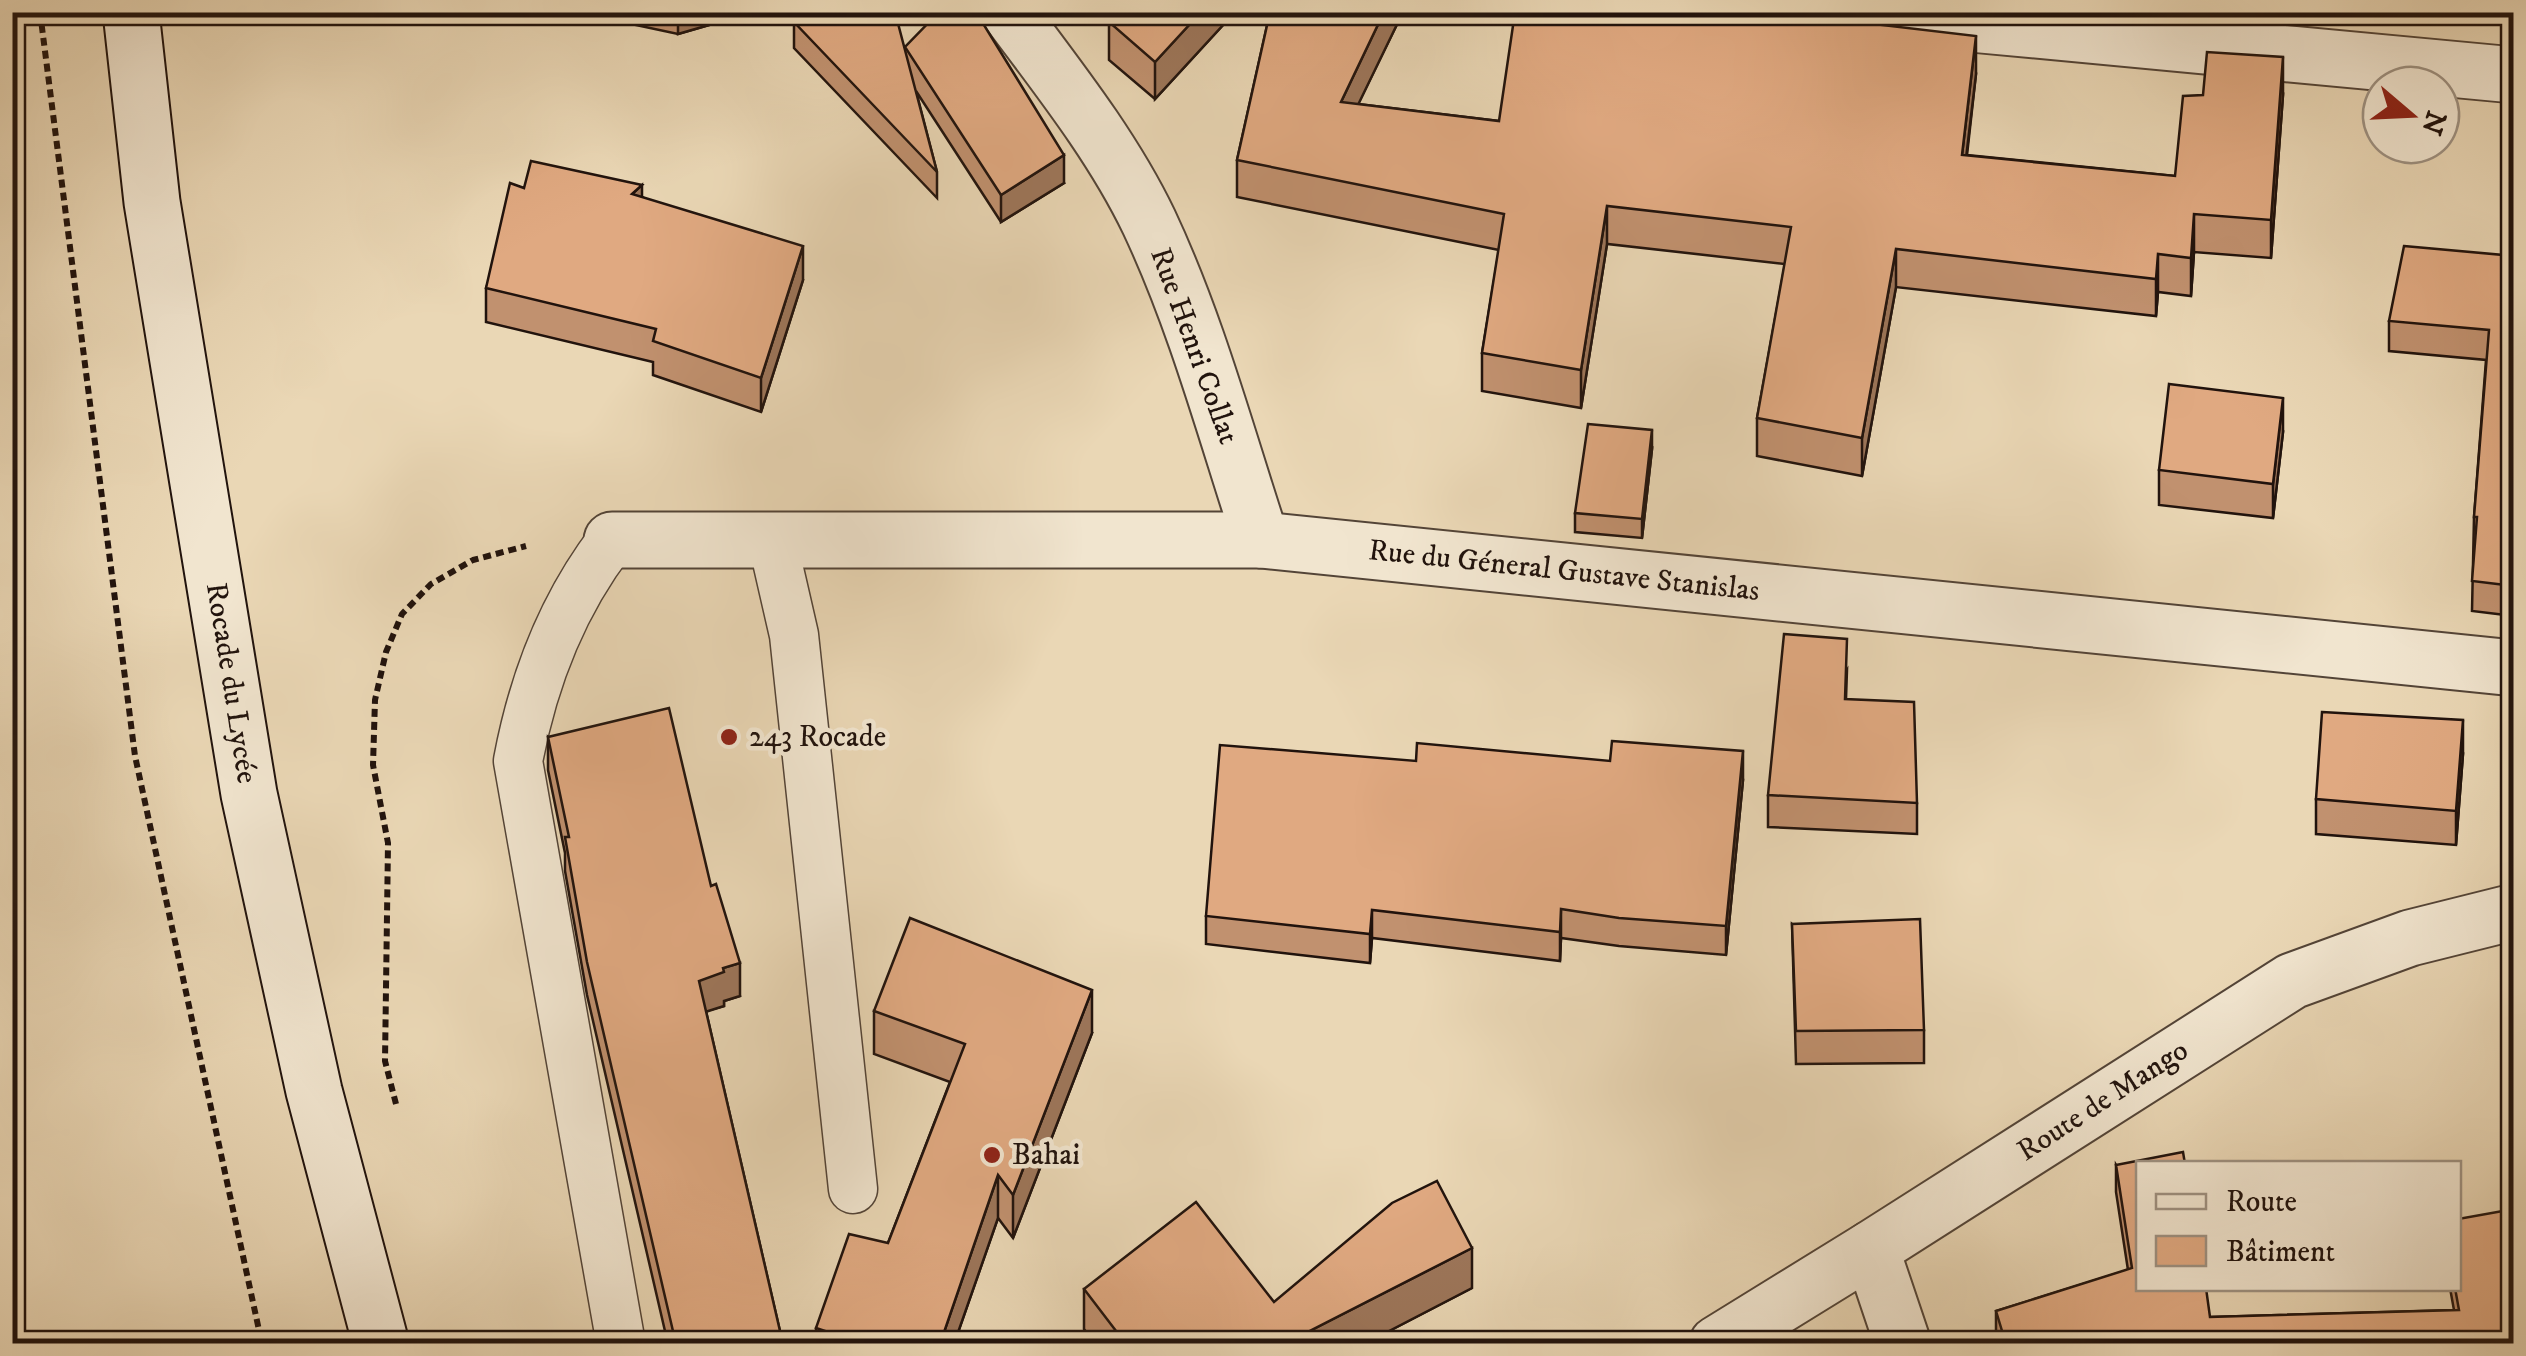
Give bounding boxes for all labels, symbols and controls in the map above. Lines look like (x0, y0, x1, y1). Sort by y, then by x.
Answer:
north arrow (2361, 65, 2461, 165)
text: N (2413, 106, 2454, 139)
street label: Rue Henri Collat (1141, 243, 1247, 449)
street label: Rue du Géneral Gustave Stanislas (1367, 532, 1761, 610)
street label: Rocade du Lycée (197, 580, 265, 786)
place label: 243 Rocade (749, 719, 886, 756)
marker: 243 Rocade (718, 726, 740, 748)
street label: Route de Mango (2011, 1032, 2195, 1170)
place label: Bahai (1012, 1137, 1080, 1174)
marker: Bahai (981, 1144, 1003, 1166)
legend (2136, 1161, 2461, 1291)
text: Route (2226, 1184, 2297, 1221)
text: Bâtiment (2226, 1234, 2335, 1271)

